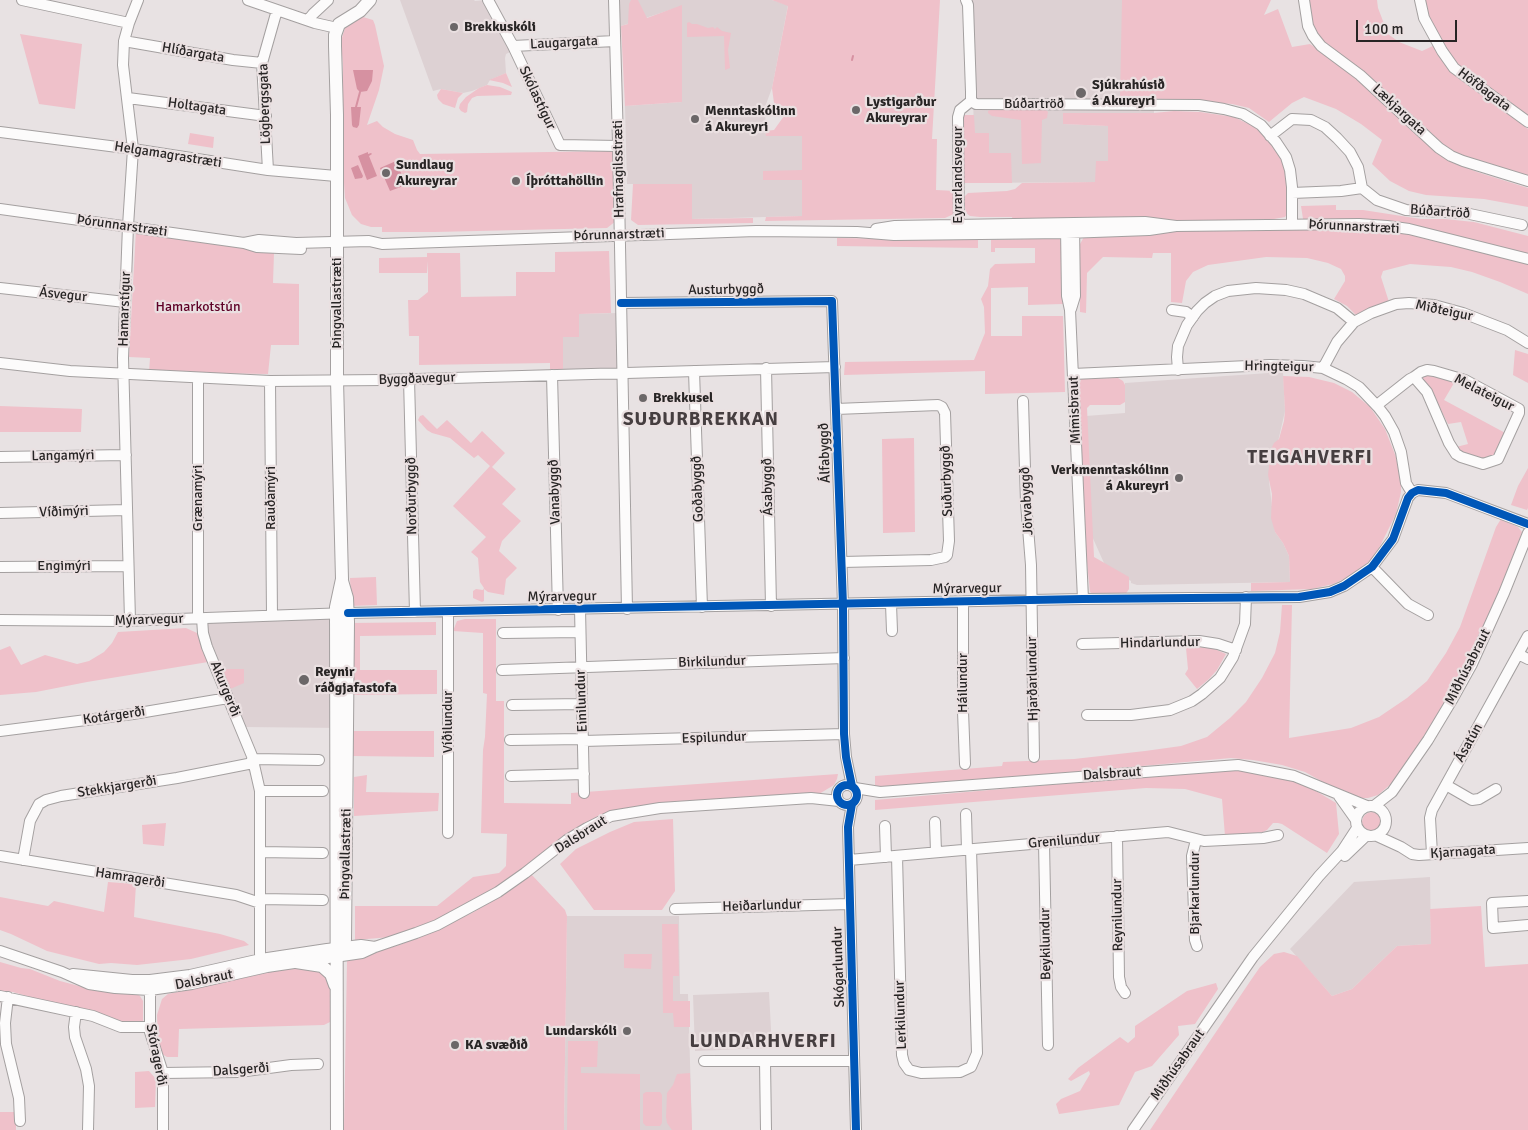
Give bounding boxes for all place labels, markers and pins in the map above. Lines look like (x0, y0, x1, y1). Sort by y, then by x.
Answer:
place label: Brekkuskóli (464, 19, 536, 35)
marker: Brekkuskóli (448, 21, 460, 33)
place label: Sjúkrahúsið á Akureyri (1092, 77, 1165, 110)
marker: Sjúkrahúsið á Akureyri (1074, 86, 1088, 100)
place label: Lystigarður Akureyrar (866, 94, 936, 126)
place label: Menntaskólinn á Akureyri (705, 103, 796, 136)
marker: Lystigarður Akureyrar (850, 104, 862, 116)
marker: Menntaskólinn á Akureyri (689, 113, 701, 125)
place label: Sundlaug Akureyrar (396, 157, 457, 190)
marker: Sundlaug Akureyrar (380, 167, 392, 179)
place label: Íþróttahöllin (526, 173, 603, 189)
marker: Íþróttahöllin (510, 175, 522, 187)
place label: Brekkusel (653, 390, 713, 406)
marker: Brekkusel (637, 392, 649, 404)
place label: Verkmenntaskólinn á Akureyri (1051, 462, 1169, 494)
marker: Verkmenntaskólinn á Akureyri (1173, 472, 1185, 484)
place label: Reynir ráðgjafastofa (315, 664, 397, 696)
marker: Reynir ráðgjafastofa (297, 673, 311, 687)
place label: Lundarskóli (545, 1023, 617, 1039)
marker: Lundarskóli (621, 1025, 633, 1037)
place label: KA svæðið (465, 1037, 528, 1053)
marker: KA svæðið (449, 1039, 461, 1051)

